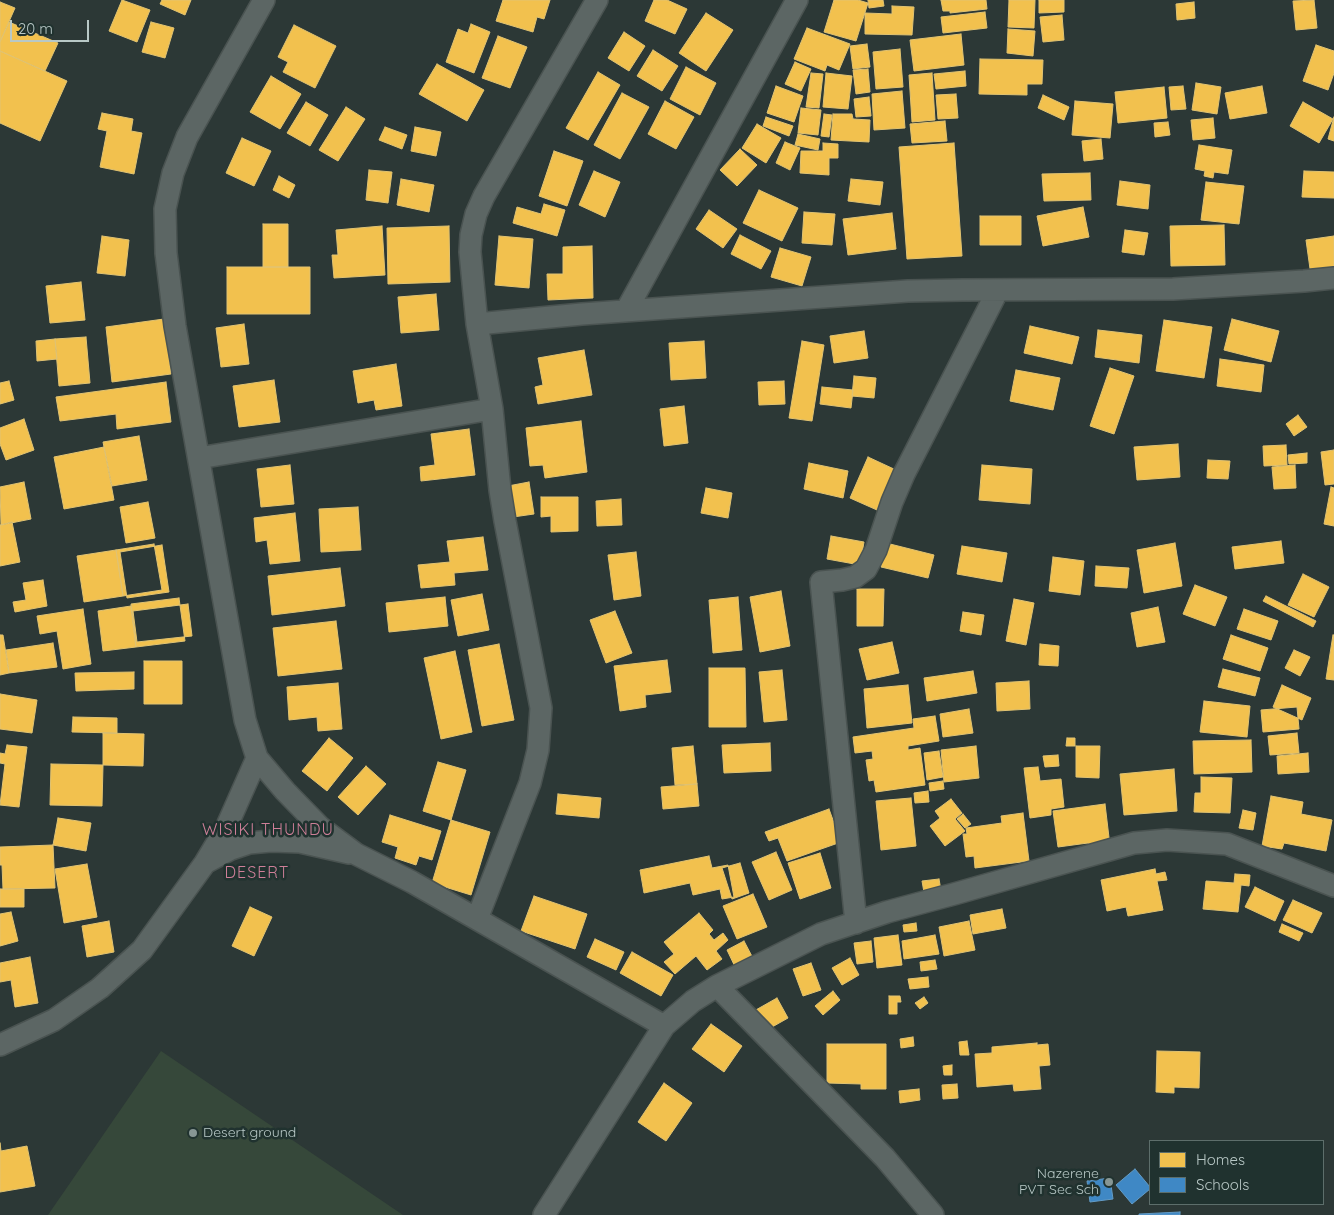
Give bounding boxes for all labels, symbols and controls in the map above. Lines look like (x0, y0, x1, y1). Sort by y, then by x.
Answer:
scale bar (12, 10, 91, 42)
text: 20 m (18, 19, 53, 38)
district label: WISIKI THUNDU (200, 820, 336, 840)
district label: DESERT (224, 863, 290, 883)
place label: Desert ground (203, 1125, 296, 1141)
marker: Desert ground (187, 1127, 199, 1139)
legend (1149, 1140, 1324, 1205)
text: Homes (1196, 1150, 1245, 1169)
place label: Nazerene PVT Sec Sch (1019, 1166, 1099, 1198)
text: Schools (1196, 1175, 1249, 1194)
marker: Nazerene PVT Sec Sch (1103, 1176, 1115, 1188)

